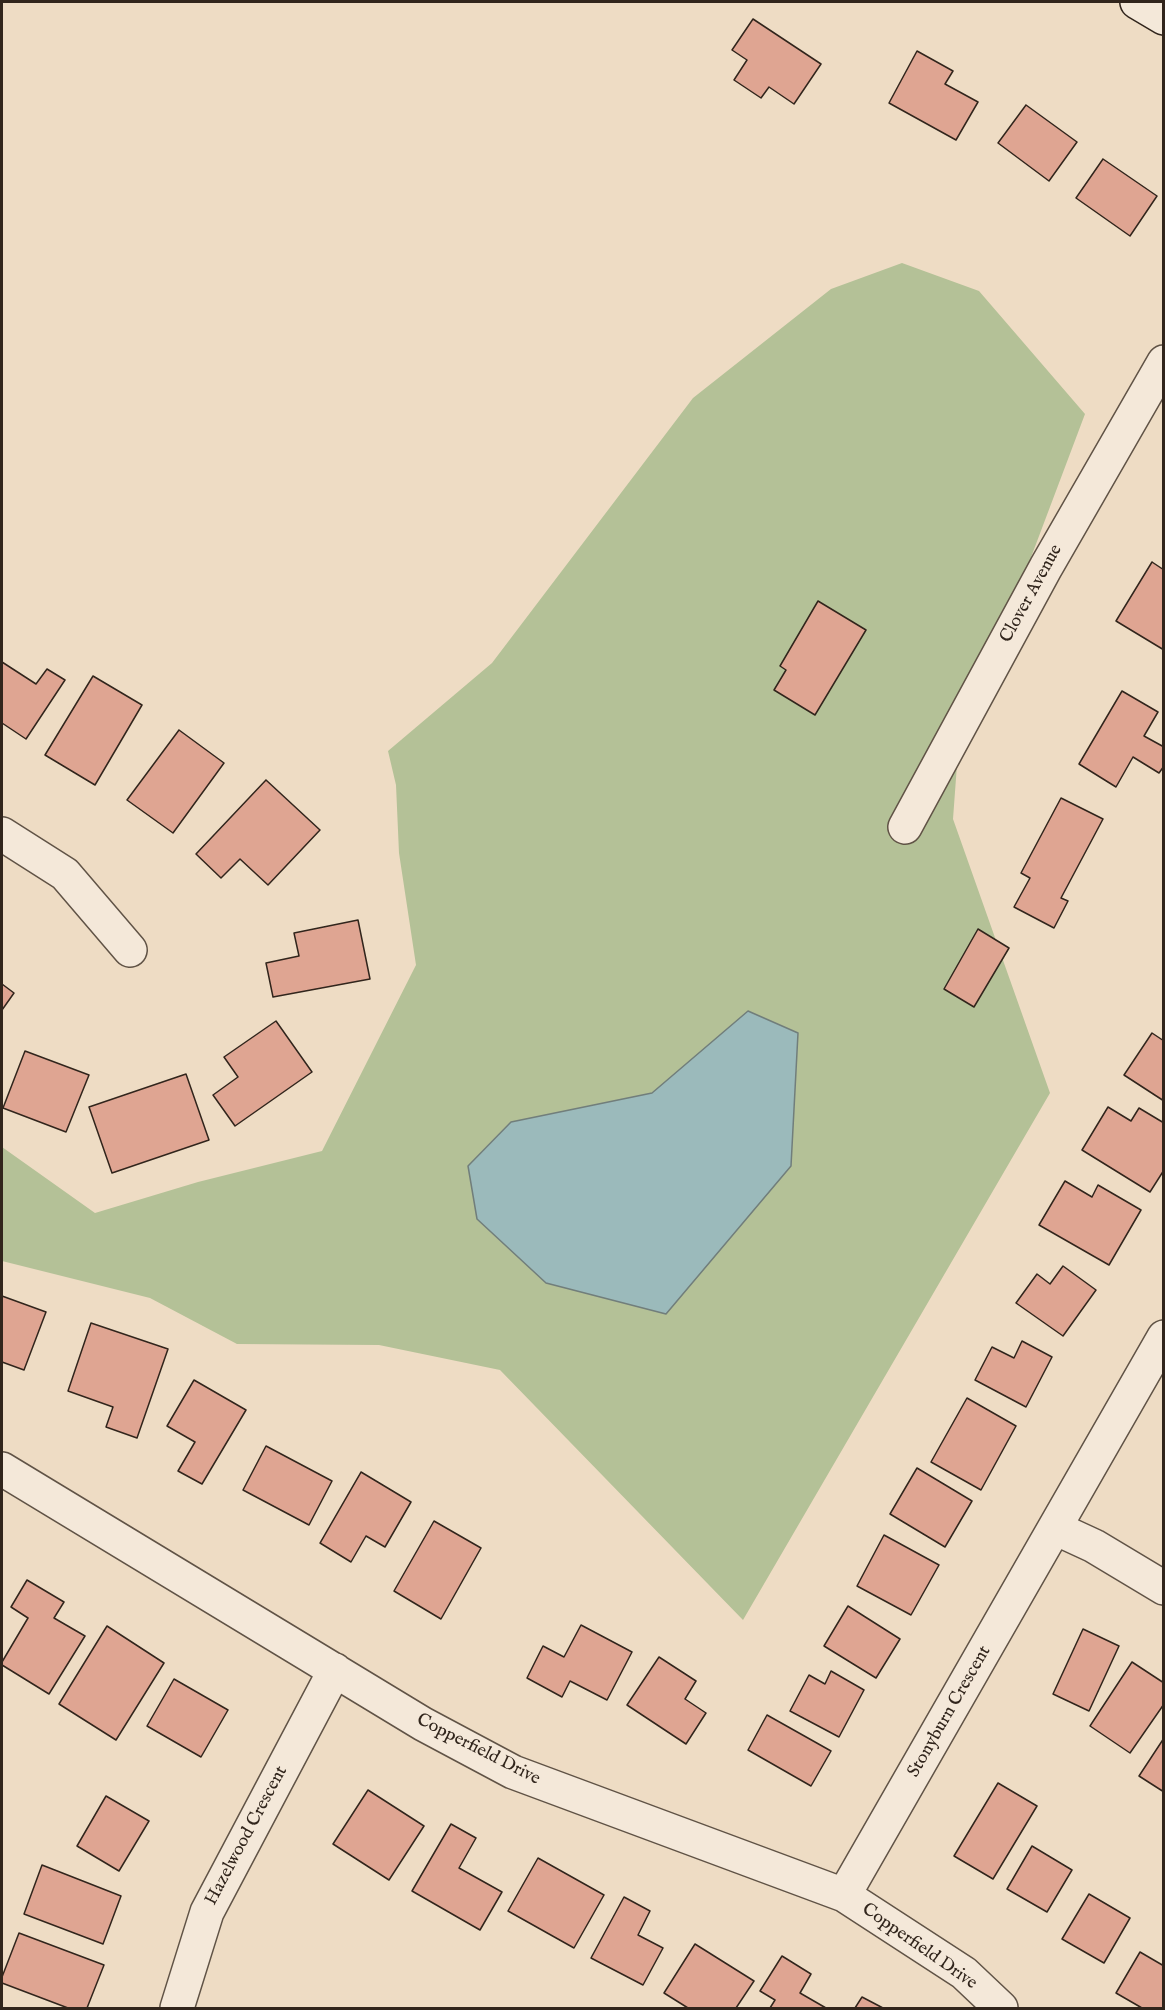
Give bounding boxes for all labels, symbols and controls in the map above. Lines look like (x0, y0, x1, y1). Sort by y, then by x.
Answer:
street label: Clover Avenue (996, 541, 1068, 647)
street label: Stonyburn Crescent (904, 1643, 996, 1781)
street label: Copperfield Drive (413, 1710, 543, 1790)
street label: Hazelwood Crescent (201, 1763, 293, 1909)
street label: Copperfield Drive (857, 1899, 981, 1995)

